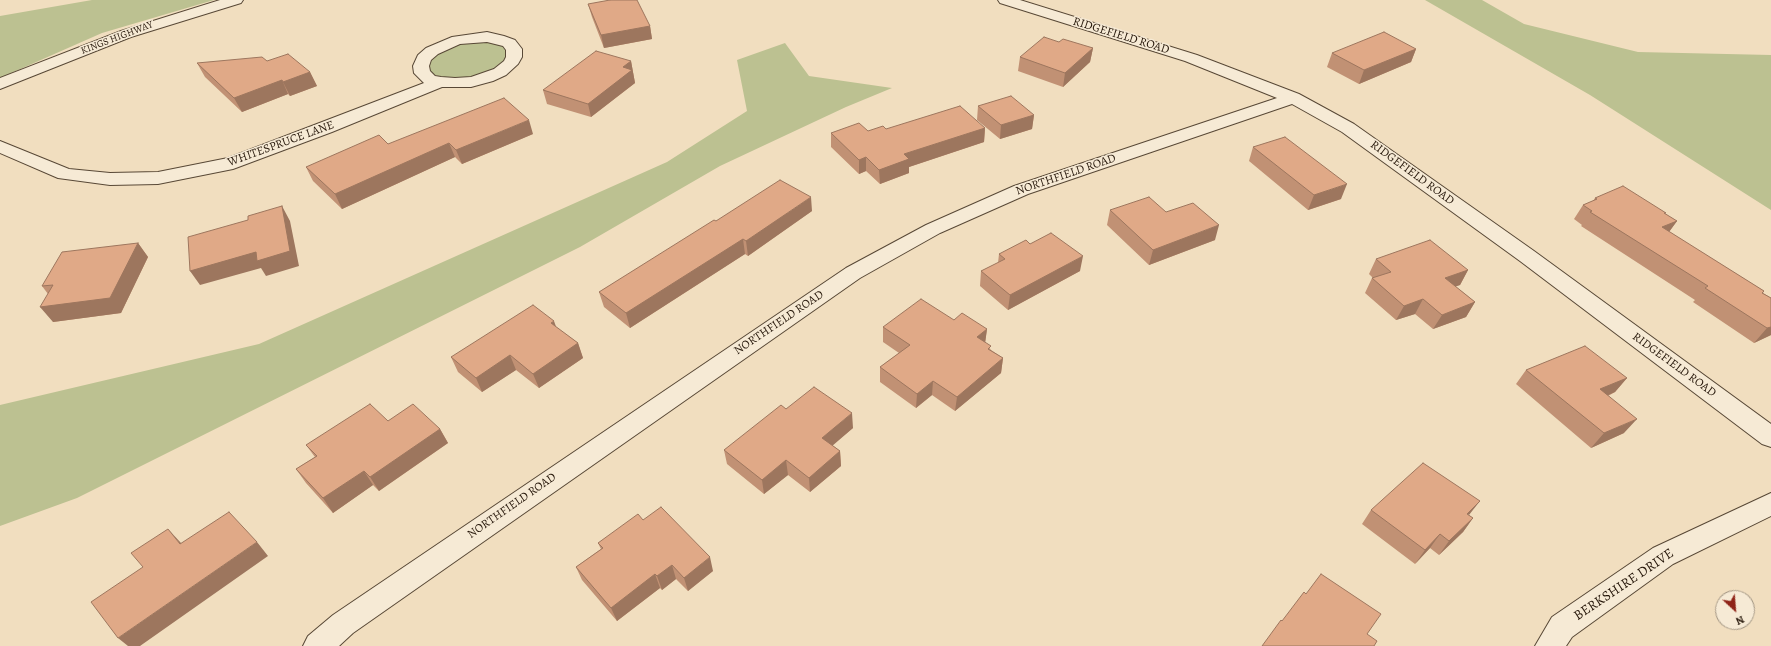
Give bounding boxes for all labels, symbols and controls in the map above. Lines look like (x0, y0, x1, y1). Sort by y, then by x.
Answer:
street label: RIDGEFIELD ROAD (1071, 14, 1171, 58)
street label: KINGS HIGHWAY (79, 19, 155, 57)
street label: WHITESPRUCE LANE (226, 118, 336, 170)
street label: RIDGEFIELD ROAD (1367, 138, 1457, 208)
street label: NORTHFIELD ROAD (1014, 151, 1118, 199)
street label: NORTHFIELD ROAD (731, 288, 827, 358)
street label: RIDGEFIELD ROAD (1629, 330, 1719, 400)
street label: NORTHFIELD ROAD (465, 470, 559, 542)
street label: BERKSHIRE DRIVE (1571, 545, 1677, 625)
north arrow (1715, 590, 1755, 630)
text: N (1733, 612, 1747, 629)

